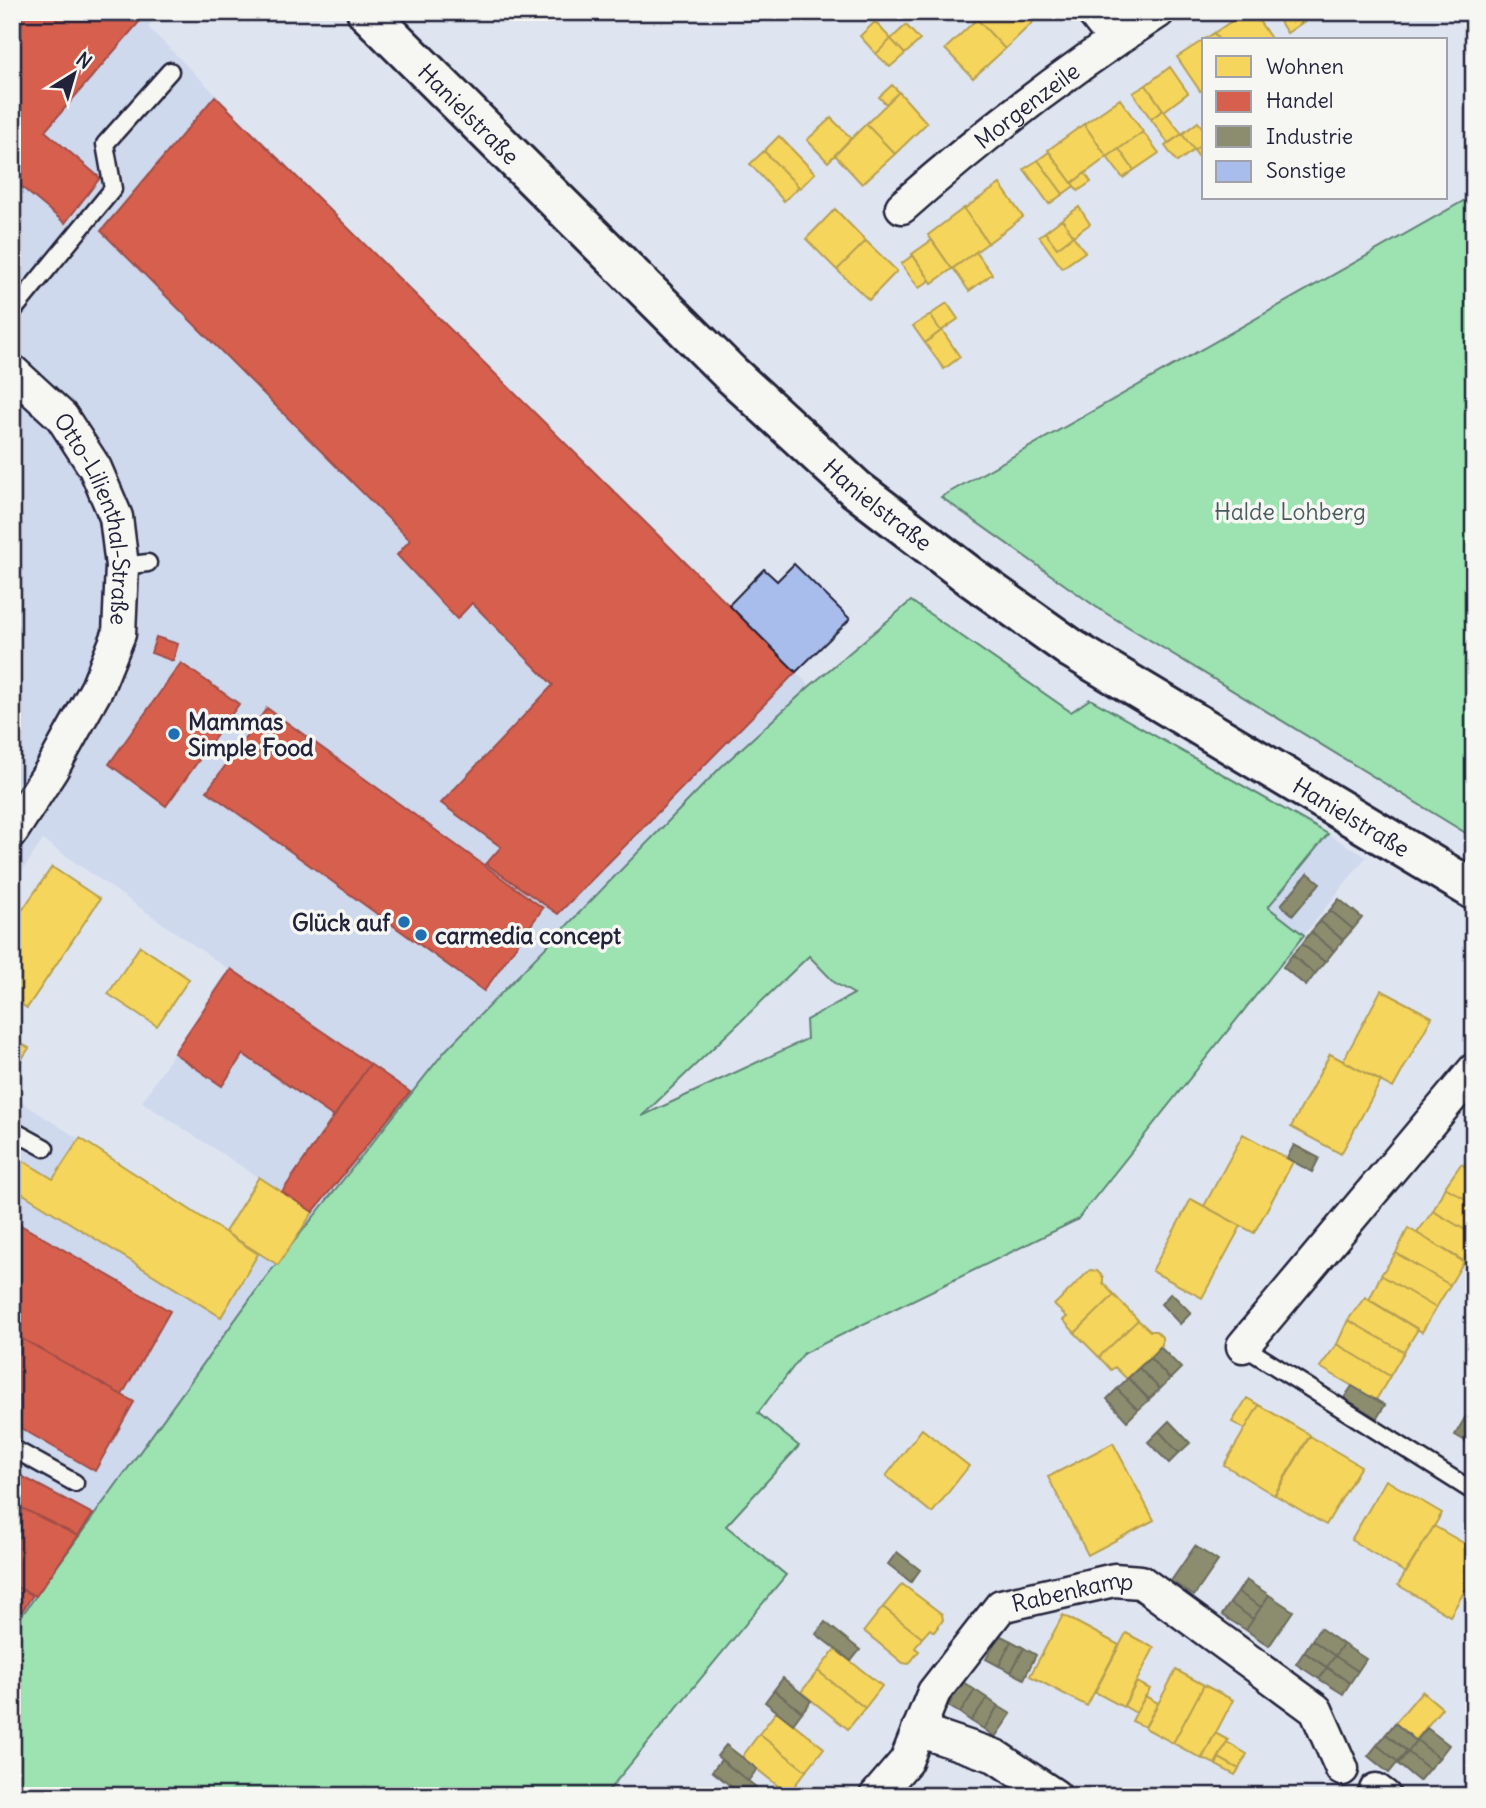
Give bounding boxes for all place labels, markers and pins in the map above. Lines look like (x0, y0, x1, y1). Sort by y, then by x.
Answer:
place label: Mammas Simple Food (188, 707, 314, 762)
marker: Mammas Simple Food (166, 726, 182, 742)
place label: Glück auf (292, 908, 391, 937)
marker: Glück auf (396, 914, 412, 930)
place label: carmedia concept (435, 921, 621, 950)
marker: carmedia concept (413, 927, 429, 943)

